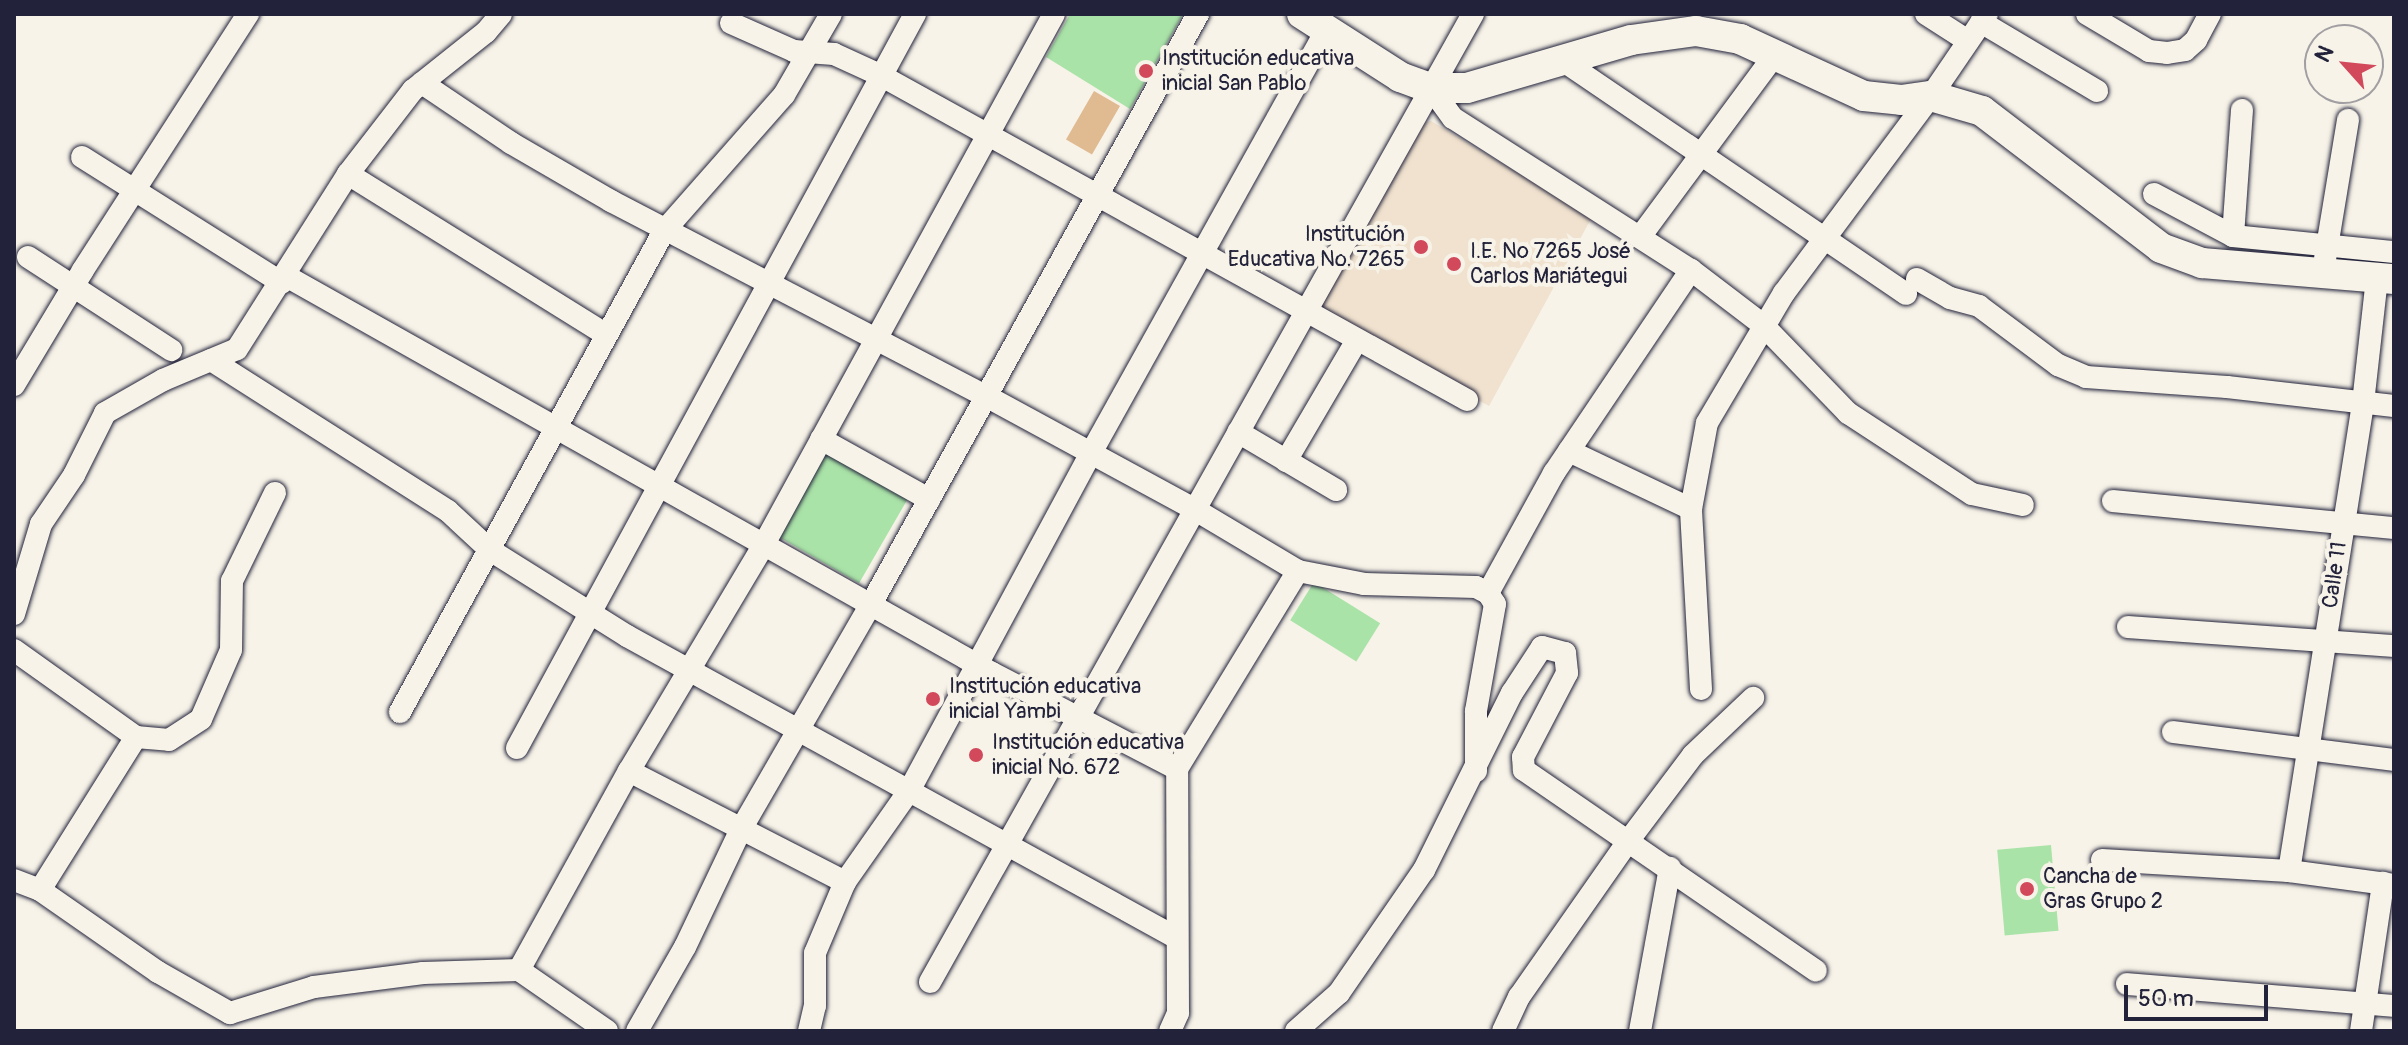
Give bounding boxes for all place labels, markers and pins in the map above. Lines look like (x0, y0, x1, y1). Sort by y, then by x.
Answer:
place label: Institución educativa inicial San Pablo (1162, 45, 1354, 96)
marker: Institución educativa inicial San Pablo (1137, 62, 1155, 80)
place label: Institución Educativa No. 7265 (1228, 221, 1405, 272)
marker: Institución Educativa No. 7265 (1412, 238, 1430, 256)
place label: I.E. Nº 7265 José Carlos Mariátegui (1470, 238, 1631, 290)
marker: I.E. Nº 7265 José Carlos Mariátegui (1445, 255, 1463, 273)
place label: Institución educativa inicial Yambi (949, 673, 1141, 724)
marker: Institución educativa inicial Yambi (924, 690, 942, 708)
place label: Institución educativa inicial No. 672 (992, 729, 1184, 780)
marker: Institución educativa inicial No. 672 (967, 746, 985, 764)
place label: Cancha de Gras Grupo 2 (2043, 863, 2163, 914)
marker: Cancha de Gras Grupo 2 (2018, 880, 2036, 898)

